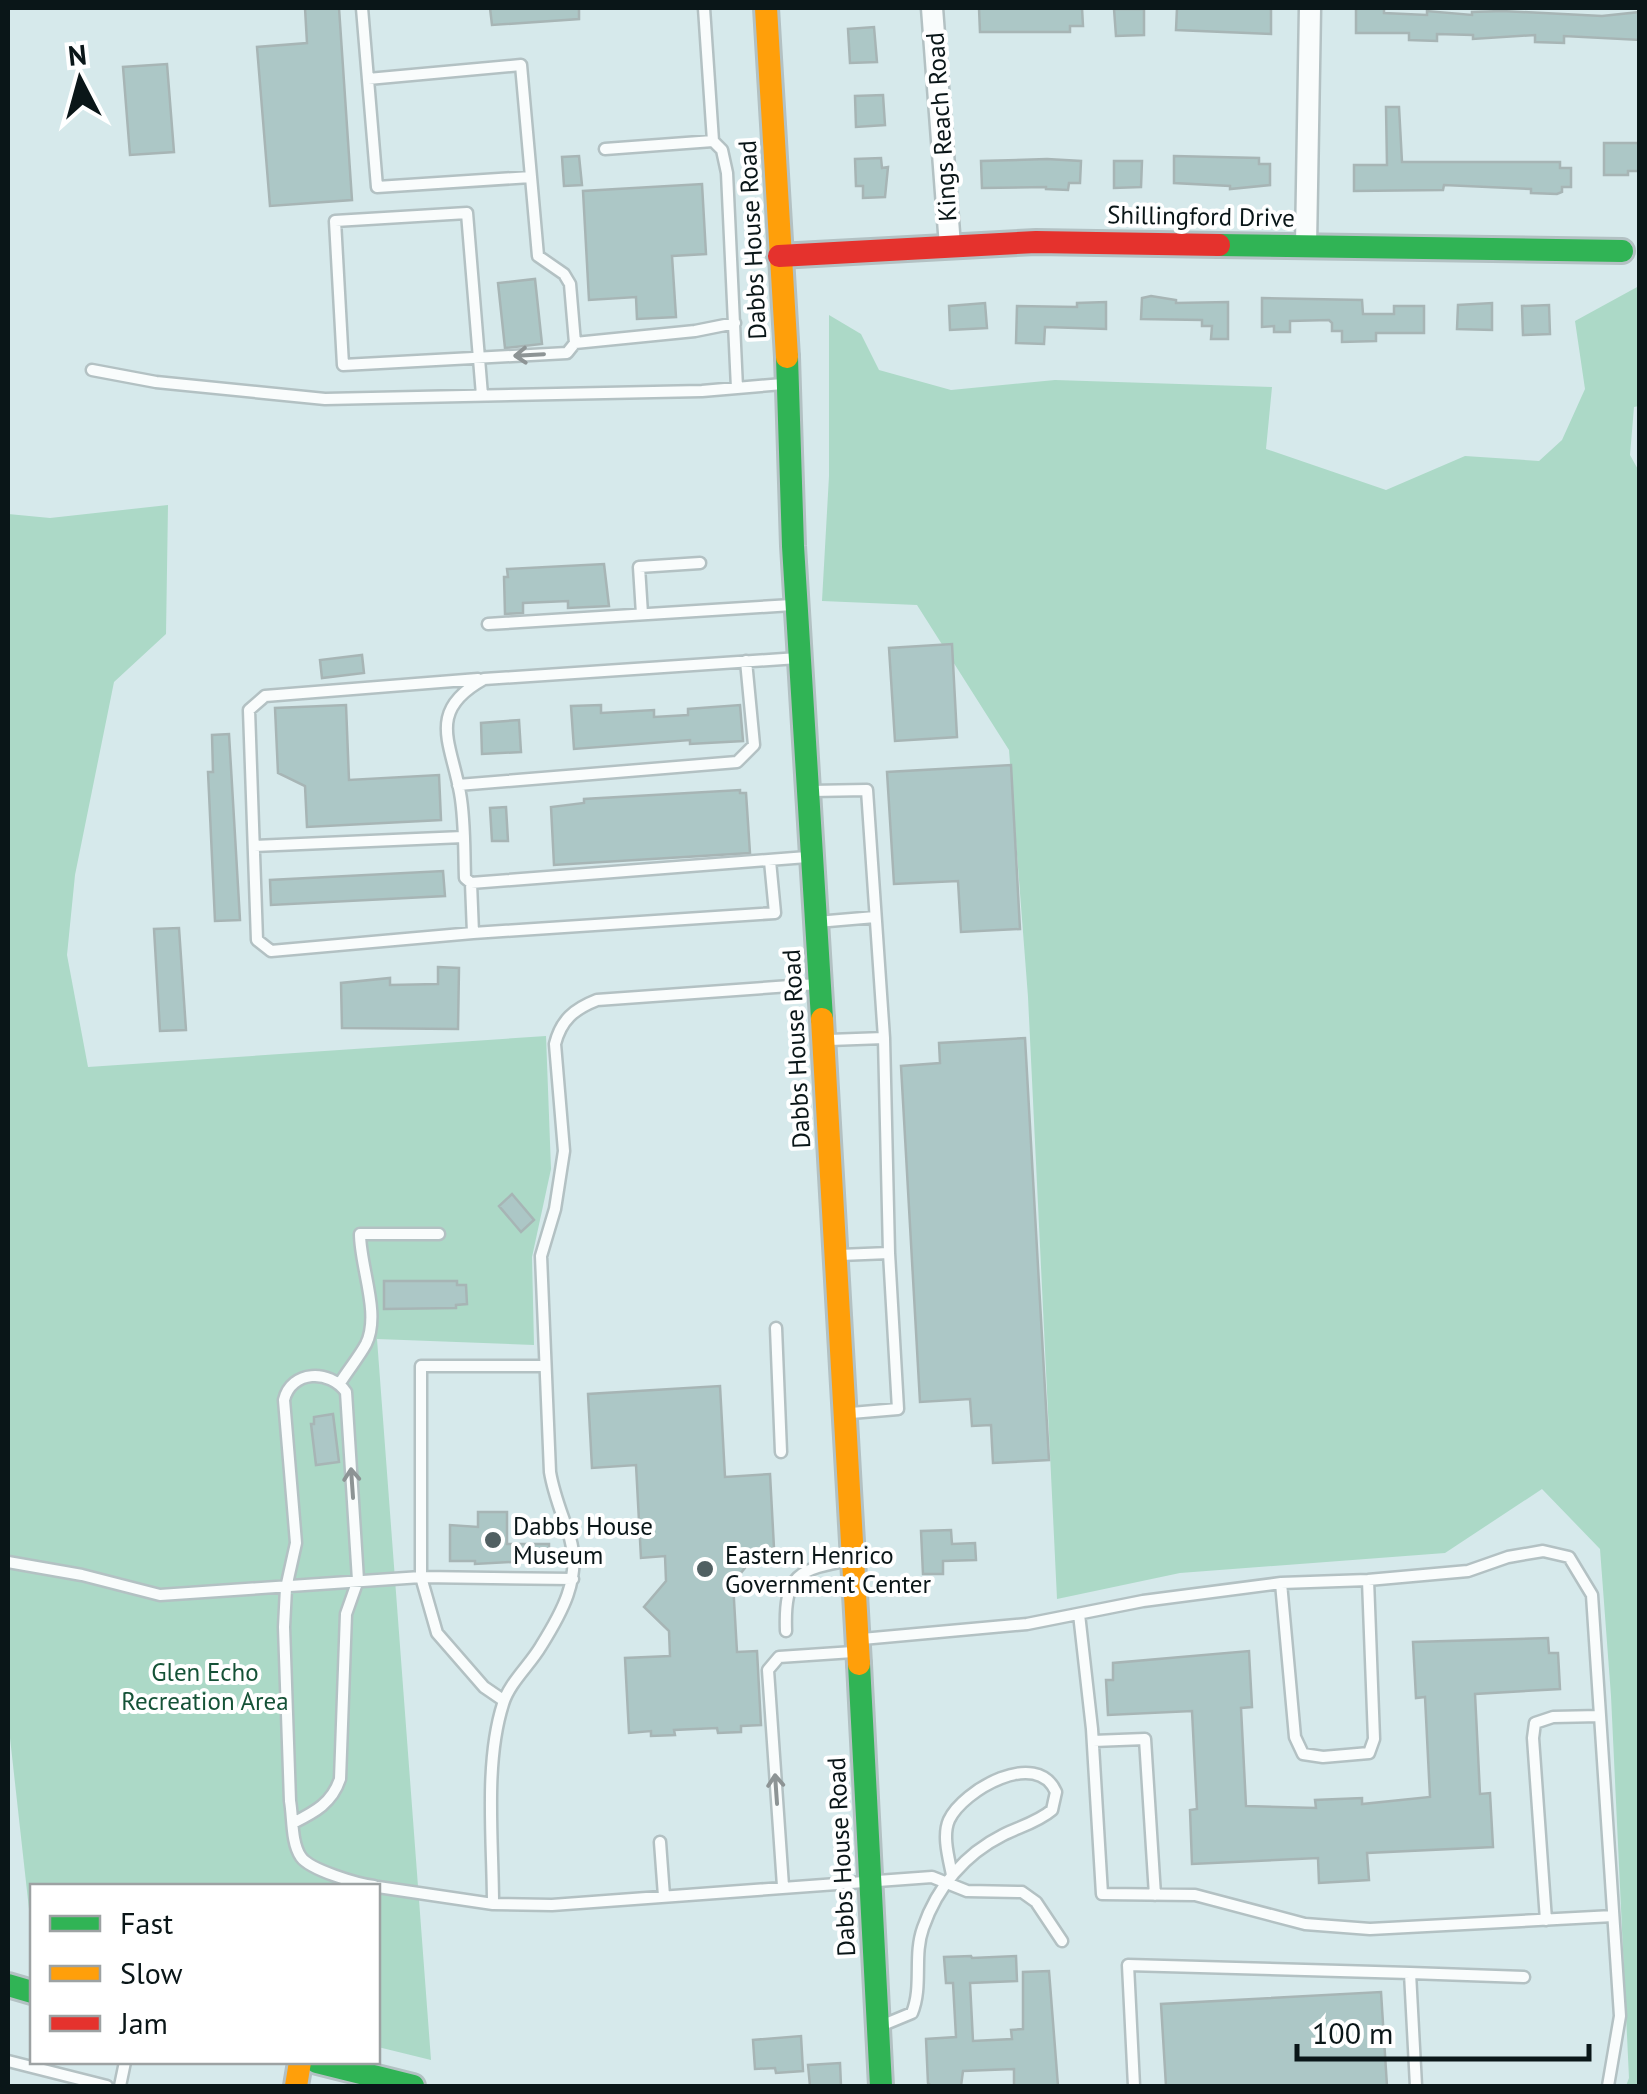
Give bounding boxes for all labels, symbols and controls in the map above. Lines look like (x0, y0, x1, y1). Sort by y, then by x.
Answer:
north arrow (30, 30, 130, 130)
street label: Kings Reach Road (918, 31, 964, 223)
text: N (66, 35, 88, 74)
street label: Dabbs House Road (731, 140, 773, 340)
street label: Shillingford Drive (1107, 198, 1295, 234)
one-way arrow (514, 346, 546, 365)
street label: Dabbs House Road (775, 949, 817, 1149)
one-way arrow (342, 1468, 361, 1500)
place label: Dabbs House Museum (513, 1510, 653, 1571)
marker: Dabbs House Museum (482, 1529, 504, 1551)
place label: Eastern Henrico Government Center (725, 1539, 932, 1600)
marker: Eastern Henrico Government Center (694, 1558, 716, 1580)
park label: Glen Echo Recreation Area (121, 1656, 289, 1717)
street label: Dabbs House Road (820, 1757, 862, 1957)
one-way arrow (766, 1773, 785, 1805)
legend (30, 1884, 380, 2064)
text: Fast (120, 1903, 173, 1942)
text: Slow (120, 1953, 183, 1992)
scale bar (1297, 1999, 1590, 2061)
text: Jam (118, 2003, 168, 2042)
text: 100 m (1312, 2013, 1393, 2052)

